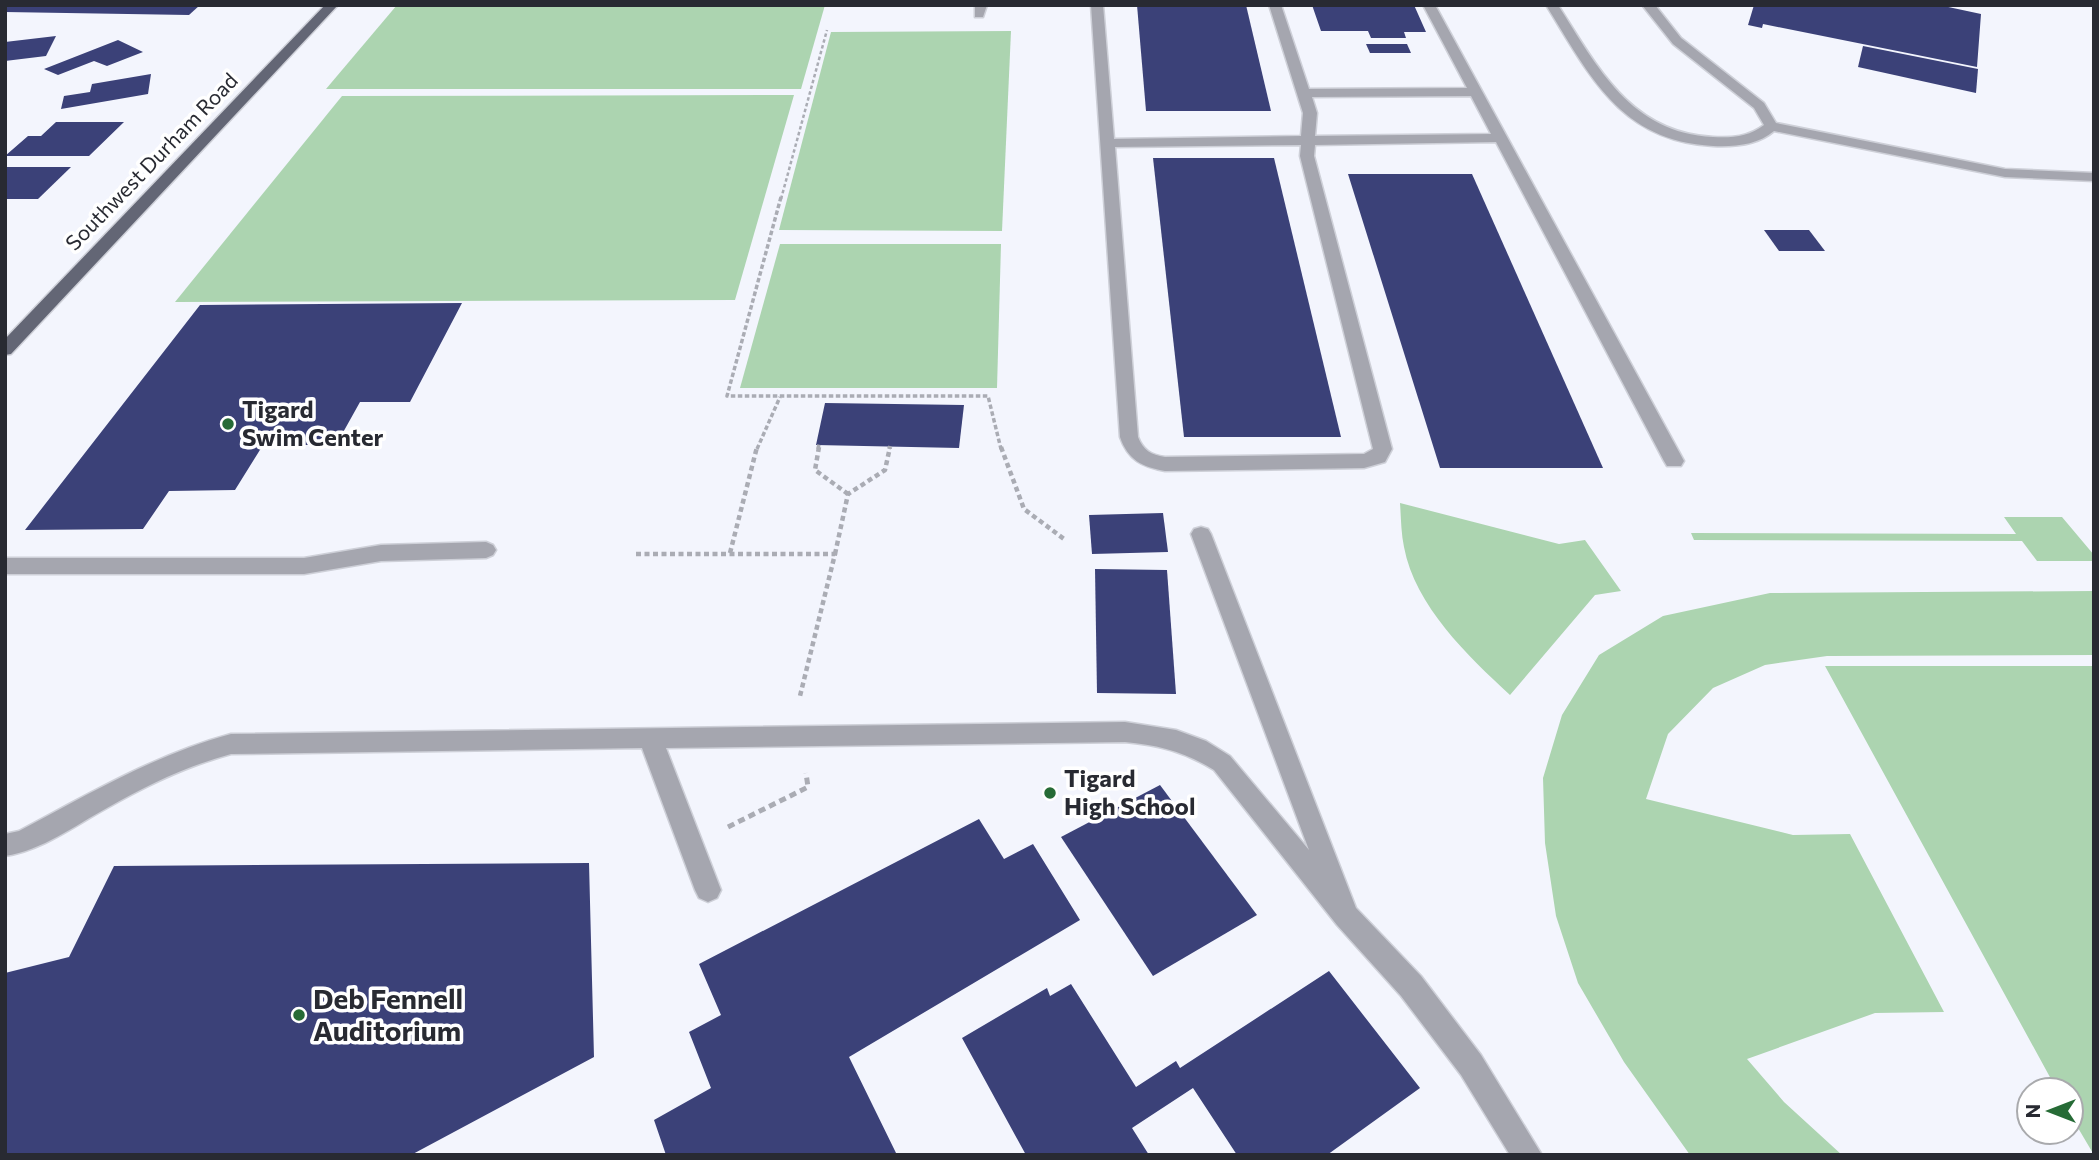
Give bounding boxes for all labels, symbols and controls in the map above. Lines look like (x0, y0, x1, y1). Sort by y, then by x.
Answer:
street label: Southwest Durham Road (60, 67, 242, 255)
place label: Tigard Swim Center (242, 394, 384, 451)
marker: Tigard Swim Center (220, 416, 236, 432)
place label: Tigard High School (1064, 763, 1196, 820)
marker: Tigard High School (1042, 785, 1058, 801)
place label: Deb Fennell Auditorium (313, 981, 463, 1047)
marker: Deb Fennell Auditorium (291, 1007, 307, 1023)
north arrow (2015, 1076, 2085, 1146)
text: N (2021, 1104, 2044, 1118)

